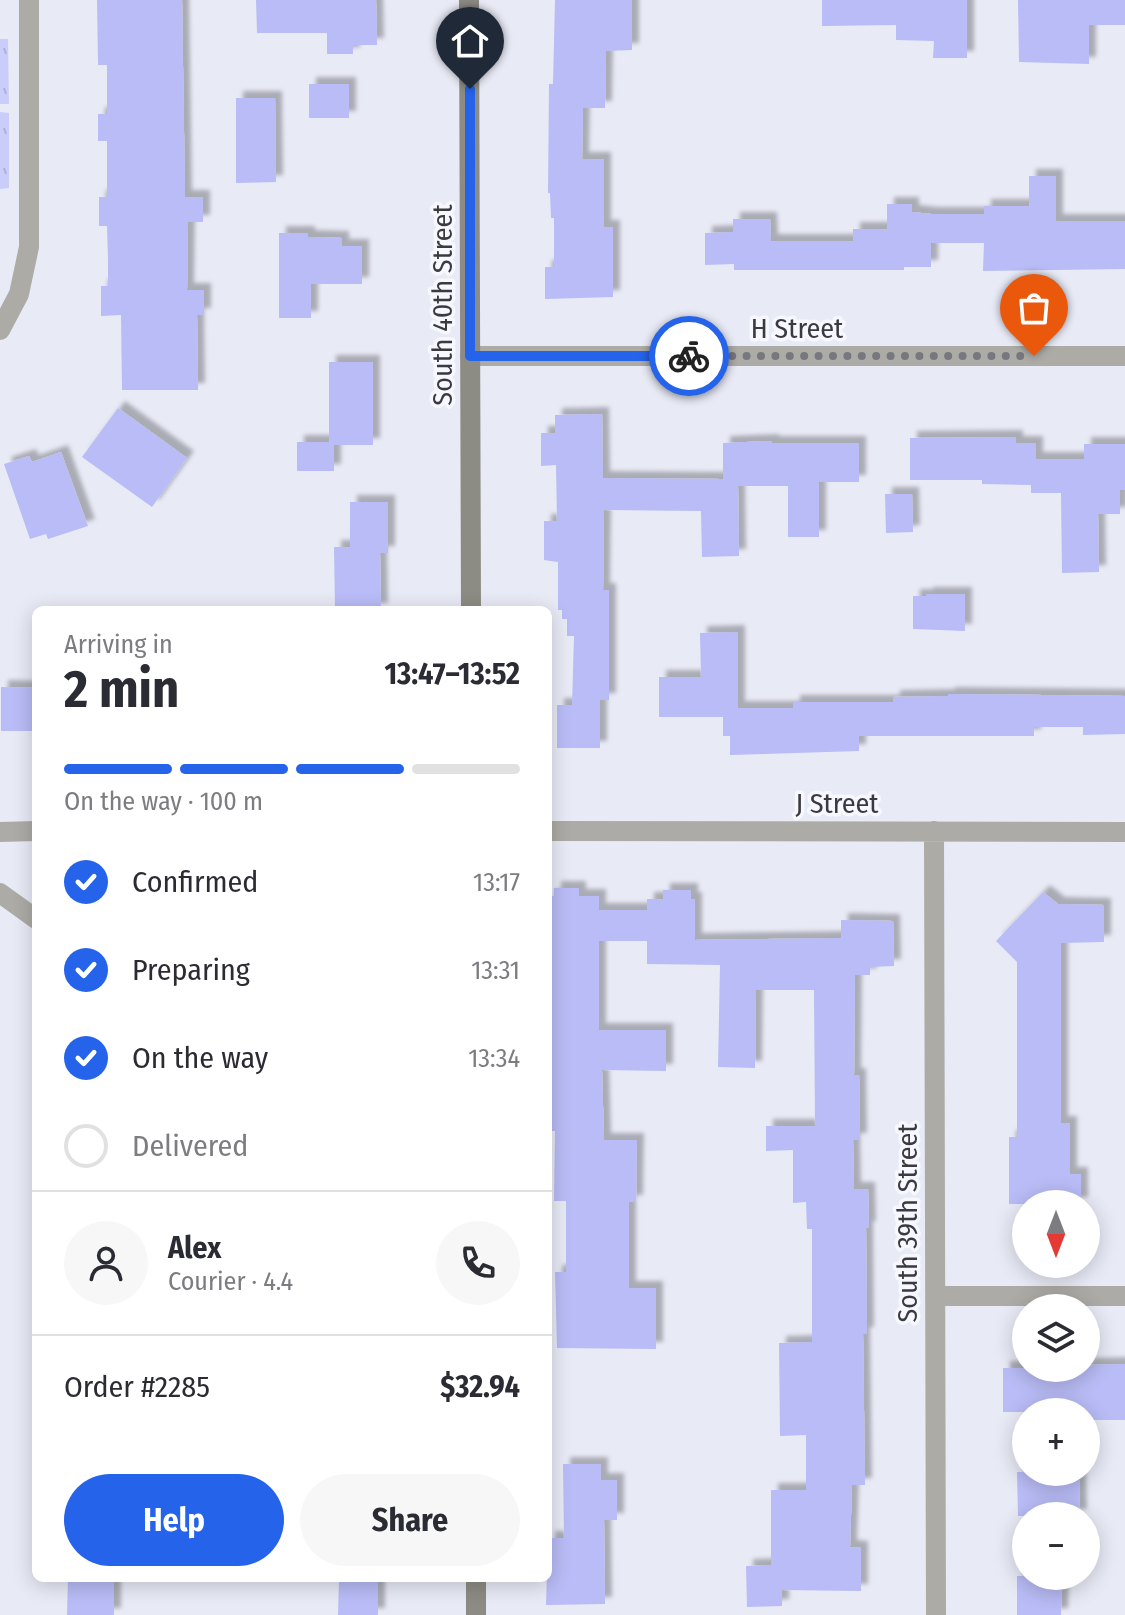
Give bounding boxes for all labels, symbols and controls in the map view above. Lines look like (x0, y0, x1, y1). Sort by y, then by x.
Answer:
pin (436, 7, 504, 89)
icon: home (448, 19, 492, 63)
street label: South 40th Street (426, 204, 459, 406)
pin (1000, 274, 1068, 356)
icon: bag (1012, 286, 1056, 330)
street label: H Street (751, 312, 844, 345)
courier (649, 316, 729, 396)
icon: bike (667, 334, 711, 378)
text: Arriving in (64, 629, 173, 660)
text: 13:47–13:52 (384, 656, 520, 692)
text: 2 min (64, 658, 179, 721)
text: On the way · 100 m (64, 786, 263, 817)
street label: J Street (795, 787, 879, 820)
icon: check (64, 860, 108, 904)
text: Confirmed (132, 864, 258, 900)
text: 13:17 (473, 867, 520, 898)
icon: check (64, 948, 108, 992)
text: Preparing (132, 952, 250, 988)
text: 13:31 (471, 955, 520, 986)
icon: check (64, 1036, 108, 1080)
text: On the way (132, 1040, 268, 1076)
text: 13:34 (468, 1043, 520, 1074)
street label: South 39th Street (891, 1123, 924, 1323)
text: Delivered (132, 1128, 248, 1164)
north arrow (1012, 1190, 1100, 1278)
map controls (1012, 1190, 1100, 1590)
button: person (64, 1221, 148, 1305)
button: phone (436, 1221, 520, 1305)
text: Alex (168, 1230, 221, 1266)
text: Courier · 4.4 (168, 1266, 293, 1297)
button: layers (1012, 1294, 1100, 1382)
text: Order #2285 (64, 1369, 210, 1405)
text: $32.94 (440, 1369, 520, 1405)
button: + (1012, 1398, 1100, 1486)
button: Help (64, 1474, 284, 1566)
button: Share (300, 1474, 520, 1566)
button: − (1012, 1502, 1100, 1590)

